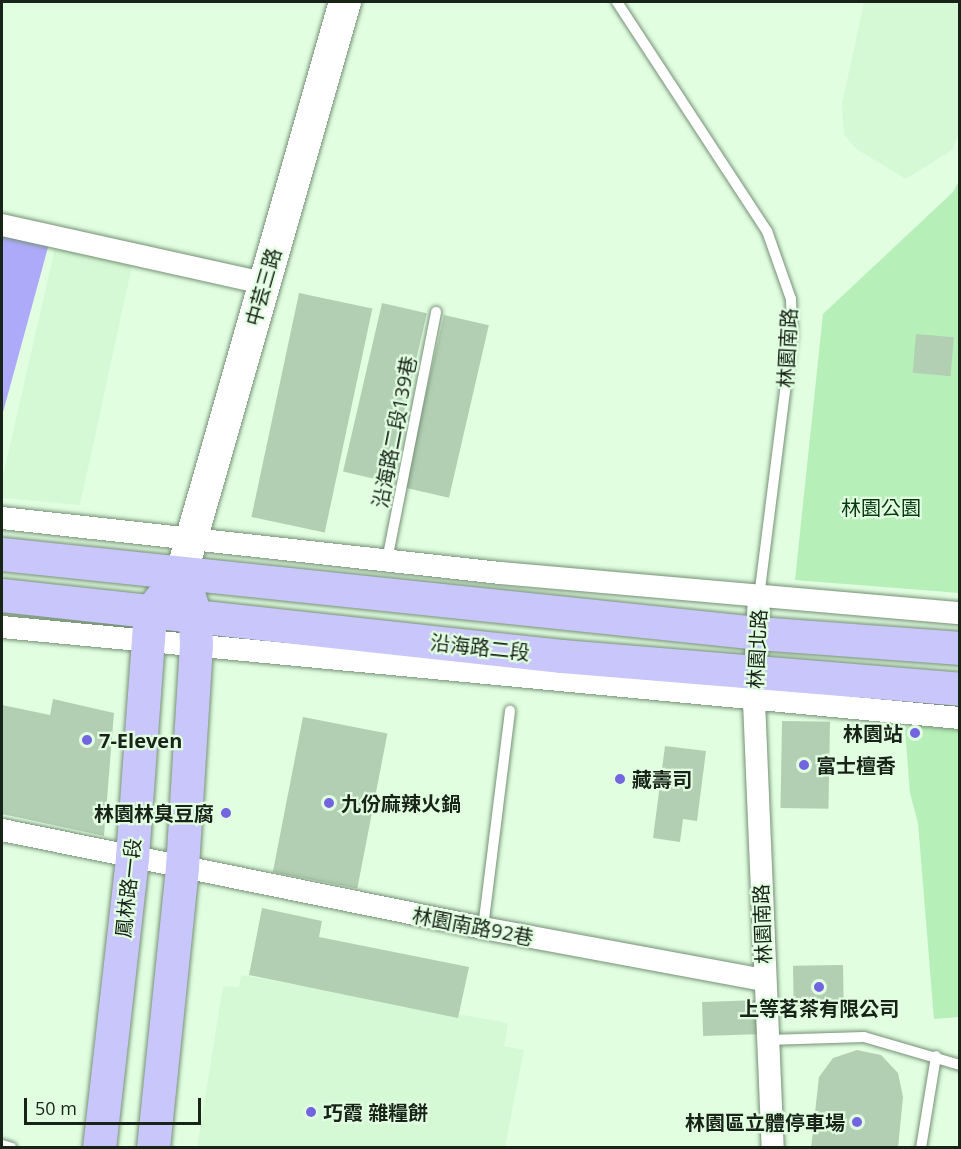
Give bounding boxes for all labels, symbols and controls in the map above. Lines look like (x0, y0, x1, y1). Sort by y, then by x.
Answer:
street label: 中芸三路 (240, 245, 286, 329)
street label: 林園南路 (773, 307, 801, 389)
street label: 沿海路二段139巷 (367, 354, 421, 510)
park label: 林園公園 (841, 495, 921, 519)
street label: 林園北路 (743, 608, 771, 690)
street label: 沿海路二段 (429, 630, 531, 664)
place label: 林園站 (843, 721, 903, 745)
marker: 林園站 (908, 726, 922, 740)
place label: 7-Eleven (99, 728, 182, 752)
marker: 7-Eleven (80, 733, 94, 747)
place label: 富士檀香 (816, 753, 896, 777)
marker: 富士檀香 (797, 758, 811, 772)
place label: 藏壽司 (632, 767, 692, 791)
marker: 藏壽司 (613, 772, 627, 786)
place label: 九份麻辣火鍋 (341, 791, 461, 815)
marker: 九份麻辣火鍋 (322, 796, 336, 810)
place label: 林園林臭豆腐 (94, 801, 214, 825)
marker: 林園林臭豆腐 (219, 806, 233, 820)
street label: 鳳林路一段 (111, 837, 145, 939)
street label: 林園南路 (749, 884, 775, 964)
street label: 林園南路92巷 (410, 902, 536, 950)
marker: 上等茗茶有限公司 (812, 980, 826, 994)
place label: 上等茗茶有限公司 (739, 996, 899, 1020)
scale bar (27, 1086, 204, 1124)
text: 50 m (35, 1096, 77, 1120)
place label: 巧霞 雜糧餅 (323, 1100, 428, 1124)
marker: 巧霞 雜糧餅 (304, 1105, 318, 1119)
place label: 林園區立體停車場 (685, 1110, 845, 1134)
marker: 林園區立體停車場 (850, 1115, 864, 1129)

